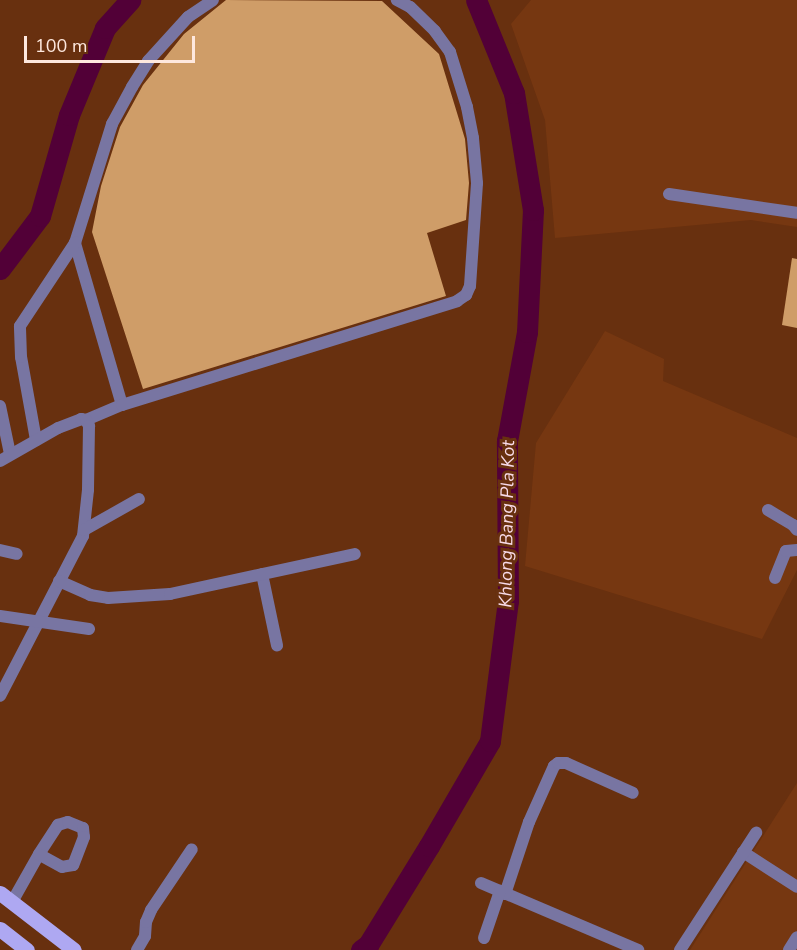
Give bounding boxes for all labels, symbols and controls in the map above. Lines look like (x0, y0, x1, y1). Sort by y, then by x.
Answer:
scale bar (27, 24, 198, 62)
text: 100 m (35, 34, 87, 58)
water label: Khlong Bang Pla Kot (495, 440, 519, 608)

